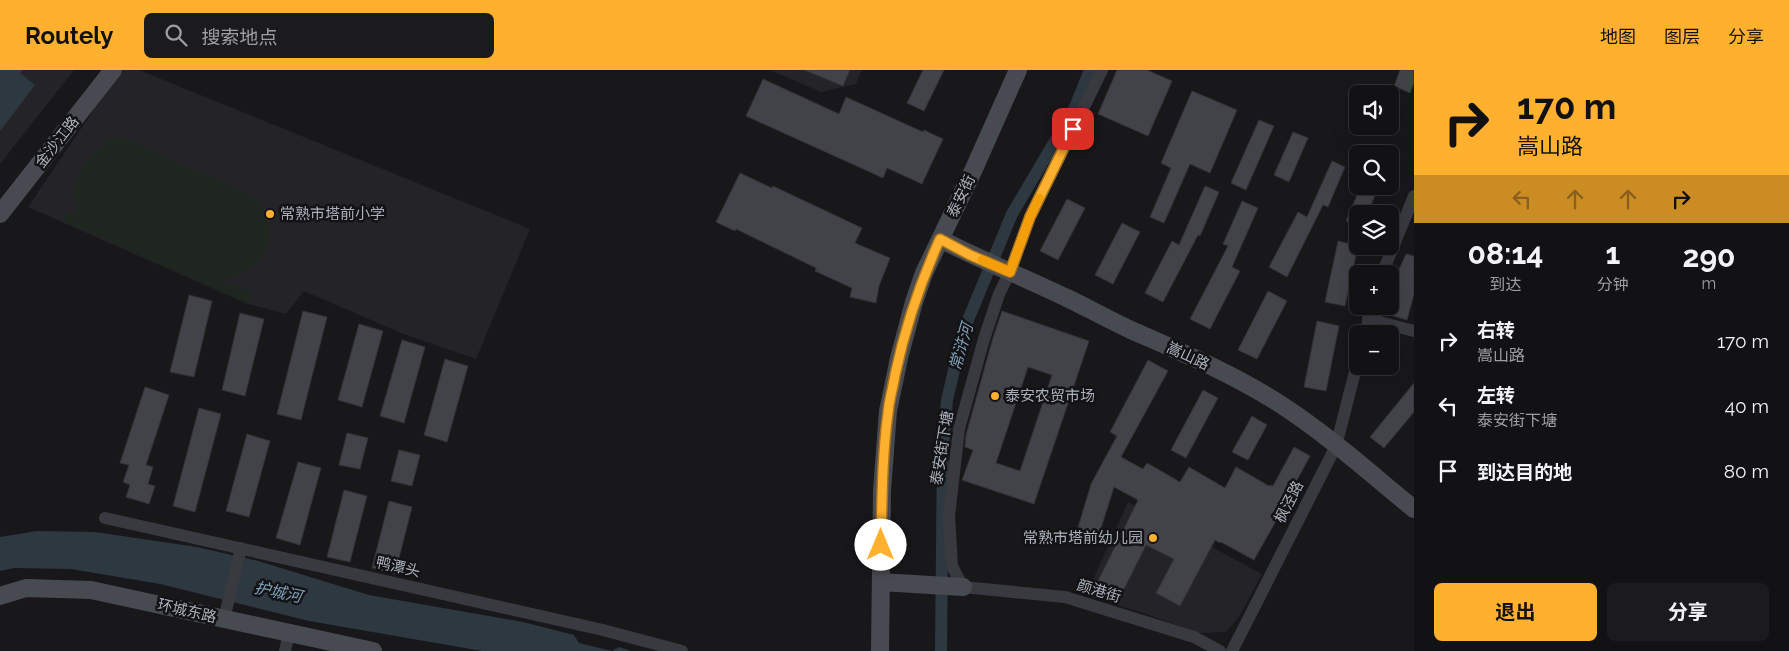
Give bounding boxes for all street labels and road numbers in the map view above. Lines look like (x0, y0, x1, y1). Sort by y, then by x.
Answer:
street label: 金沙江路 (31, 113, 83, 171)
street label: 泰安街 (943, 172, 979, 220)
street label: 嵩山路 (1164, 338, 1212, 374)
street label: 泰安街下塘 (927, 410, 957, 486)
street label: 枫泾路 (1271, 478, 1307, 526)
street label: 鸭潭头 (374, 553, 422, 581)
street label: 颜港街 (1075, 576, 1123, 606)
street label: 环城东路 (156, 595, 218, 627)

